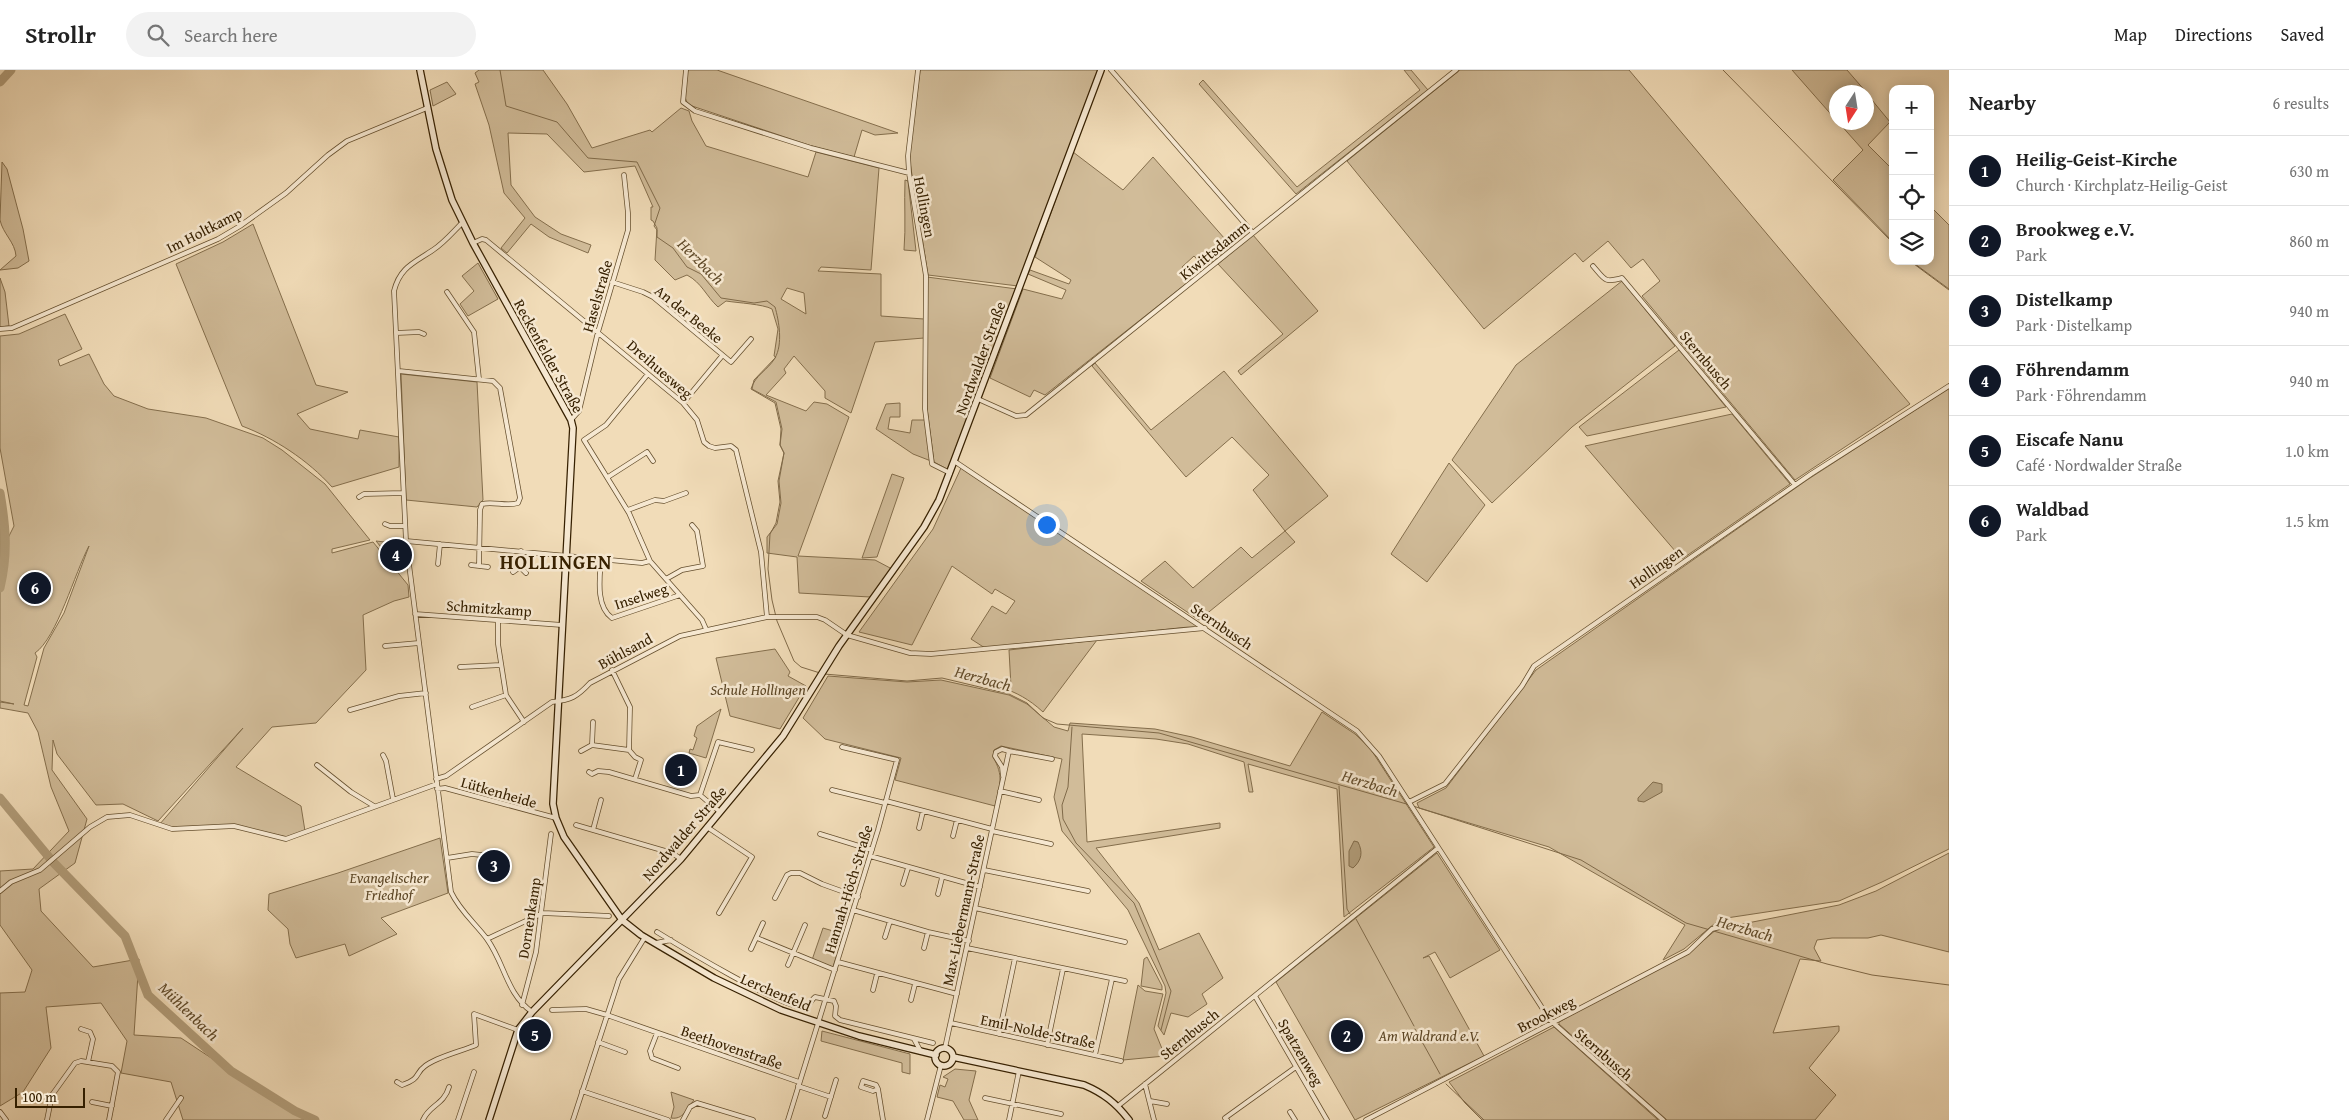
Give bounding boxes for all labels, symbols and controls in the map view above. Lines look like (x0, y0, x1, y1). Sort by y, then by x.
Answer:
search box (126, 12, 476, 57)
text: Strollr (25, 17, 96, 52)
icon: search (144, 21, 172, 49)
text: Search here (184, 21, 278, 49)
text: Map (2114, 21, 2147, 48)
text: Directions (2175, 21, 2252, 48)
text: Saved (2280, 21, 2324, 48)
north arrow (1829, 85, 1874, 130)
map controls (1889, 85, 1934, 265)
button: + (1889, 85, 1934, 130)
text: Nearby (1969, 87, 2036, 118)
text: 6 results (2272, 91, 2329, 115)
button: − (1889, 130, 1934, 175)
text: Heilig-Geist-Kirche (2016, 145, 2177, 173)
text: 1 (1981, 159, 1989, 183)
text: 630 m (2289, 159, 2329, 183)
text: Church · Kirchplatz-Heilig-Geist (2016, 173, 2228, 197)
street label: Hollingen (909, 175, 941, 240)
button: locate (1889, 175, 1934, 220)
street label: Im Holtkamp (163, 202, 245, 258)
street label: Kiwittsdamm (1175, 215, 1254, 285)
text: Brookweg e.V. (2016, 215, 2134, 243)
button: layers (1889, 220, 1934, 265)
text: 2 (1981, 229, 1989, 253)
text: 860 m (2289, 229, 2329, 253)
water label: Herzbach (671, 231, 730, 290)
text: Park (2016, 243, 2047, 267)
street label: Haselstraße (577, 257, 617, 335)
street label: An der Beeke (650, 280, 728, 348)
text: Distelkamp (2016, 285, 2112, 313)
street label: Reckenfelder Straße (509, 295, 589, 417)
street label: Nordwalder Straße (950, 298, 1010, 418)
text: 3 (1981, 299, 1989, 323)
text: 940 m (2289, 299, 2329, 323)
text: Park · Distelkamp (2016, 313, 2132, 337)
street label: Sternbusch (1675, 326, 1737, 394)
street label: Dreihuesweg (623, 335, 698, 404)
text: Föhrendamm (2016, 355, 2129, 383)
text: 4 (1981, 369, 1989, 393)
text: 940 m (2289, 369, 2329, 393)
text: Park · Föhrendamm (2016, 383, 2147, 407)
text: Eiscafe Nanu (2016, 425, 2123, 453)
text: 5 (1981, 439, 1989, 463)
text: 1.0 km (2285, 439, 2329, 463)
text: Café · Nordwalder Straße (2016, 453, 2182, 477)
text: Waldbad (2016, 495, 2089, 523)
text: 6 (1981, 509, 1989, 533)
text: 1.5 km (2285, 509, 2329, 533)
your location (1034, 512, 1060, 538)
text: Park (2016, 523, 2047, 547)
pin: 4 (380, 536, 412, 574)
street label: Hollingen (1625, 540, 1688, 593)
district label: HOLLINGEN (500, 547, 612, 576)
pin: 6 (19, 569, 51, 607)
street label: Inselweg (612, 577, 671, 614)
street label: Schmitzkamp (446, 595, 532, 621)
street label: Sternbusch (1187, 597, 1258, 655)
street label: Bühlsand (594, 628, 656, 674)
water label: Herzbach (951, 659, 1014, 697)
park label: Schule Hollingen (710, 679, 806, 700)
pin: 1 (665, 751, 697, 789)
water label: Herzbach (1338, 763, 1401, 803)
street label: Lütkenheide (459, 771, 539, 813)
street label: Nordwalder Straße (637, 781, 731, 885)
street label: Hannah-Höch-Straße (818, 822, 878, 956)
street label: Max-Liebermann-Straße (937, 832, 989, 988)
pin: 3 (478, 847, 510, 885)
park label: Evangelischer Friedhof (348, 867, 429, 905)
street label: Dornenkamp (512, 876, 546, 960)
water label: Herzbach (1713, 908, 1776, 947)
street label: Lerchenfeld (738, 968, 814, 1016)
water label: Mühlenbach (153, 976, 225, 1046)
street label: Brookweg (1514, 990, 1579, 1037)
street label: Sternbusch (1155, 1003, 1224, 1064)
street label: Emil-Nolde-Straße (979, 1009, 1097, 1053)
street label: Spatzenweg (1273, 1014, 1329, 1090)
pin: 5 (519, 1016, 551, 1054)
pin: 2 (1331, 1017, 1363, 1055)
street label: Beethovenstraße (678, 1020, 786, 1074)
street label: Sternbusch (1570, 1023, 1638, 1086)
park label: Am Waldrand e.V. (1377, 1025, 1480, 1046)
scale bar (15, 1085, 85, 1108)
text: 100 m (22, 1087, 57, 1107)

